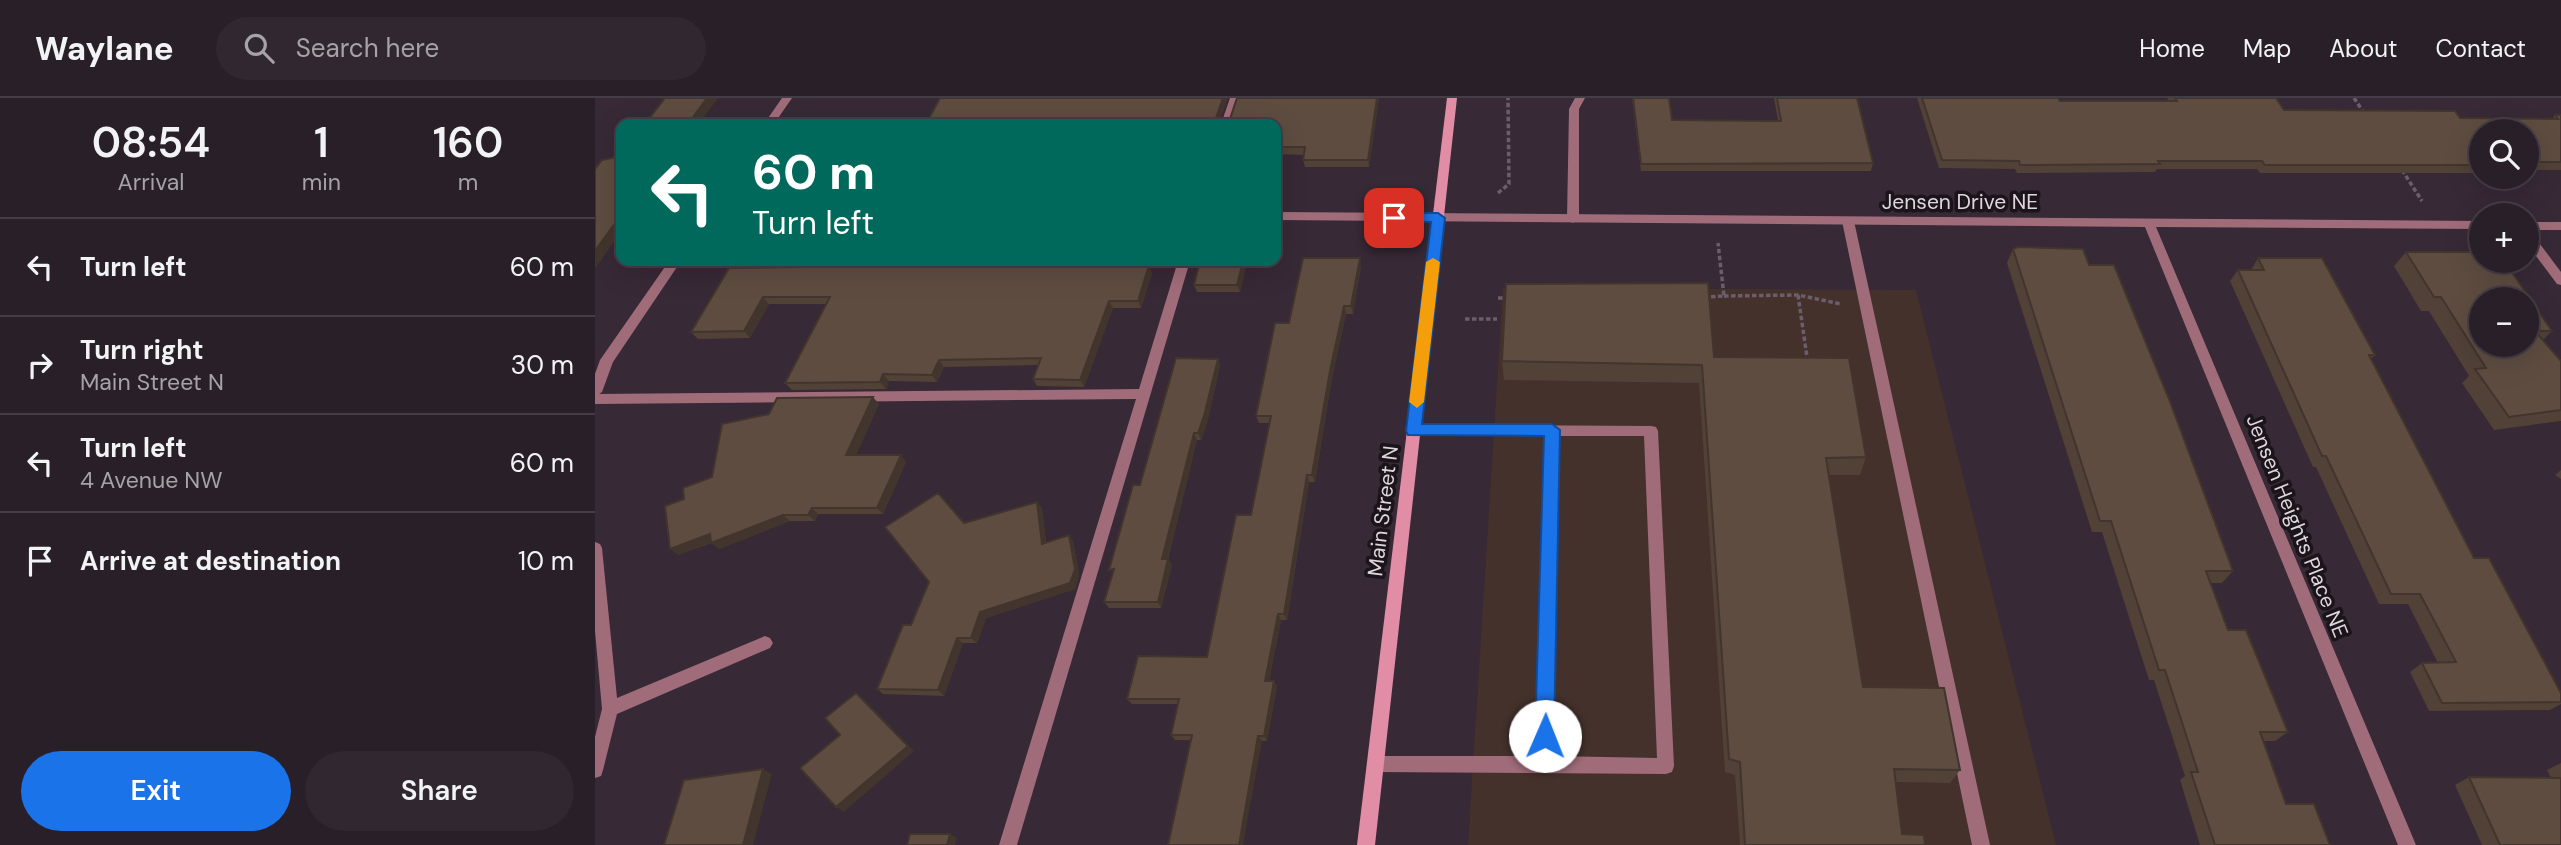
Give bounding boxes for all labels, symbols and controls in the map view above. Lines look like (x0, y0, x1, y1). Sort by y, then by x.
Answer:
search box (216, 17, 706, 80)
text: Waylane (35, 27, 174, 70)
icon: search (240, 29, 278, 67)
text: Search here (296, 31, 439, 65)
text: Home (2139, 33, 2205, 64)
text: Map (2243, 33, 2291, 64)
text: About (2329, 33, 2398, 64)
text: Contact (2436, 33, 2526, 64)
text: 08:54 (92, 115, 210, 170)
text: 1 (314, 115, 329, 170)
text: 160 (433, 115, 503, 170)
map controls (2469, 119, 2539, 357)
button: search (2469, 119, 2539, 189)
text: 60 m (752, 140, 875, 204)
icon: left (637, 147, 728, 238)
text: Arrival (117, 167, 184, 197)
text: min (302, 167, 341, 197)
text: m (458, 167, 478, 197)
pin (1364, 188, 1424, 248)
street label: Jensen Drive NE (1882, 188, 2038, 216)
icon: arrive (1375, 199, 1413, 237)
text: Turn left (752, 202, 874, 244)
button: + (2469, 203, 2539, 273)
icon: left (21, 248, 59, 286)
text: Turn left (80, 250, 187, 284)
text: 60 m (510, 250, 574, 284)
button: − (2469, 287, 2539, 357)
text: Turn right (80, 333, 204, 367)
icon: right (21, 346, 59, 384)
text: 30 m (511, 348, 574, 382)
text: Main Street N (80, 367, 224, 397)
street label: Jensen Heights Place NE (2239, 410, 2355, 642)
text: Turn left (80, 431, 187, 465)
icon: left (21, 444, 59, 482)
street label: Main Street N (1361, 444, 1405, 578)
text: 60 m (510, 446, 574, 480)
text: 4 Avenue NW (80, 465, 223, 495)
icon: arrive (21, 542, 59, 580)
text: Arrive at destination (80, 544, 341, 578)
text: 10 m (518, 544, 574, 578)
position arrow (1508, 699, 1582, 773)
button: Exit (21, 751, 291, 831)
button: Share (305, 751, 574, 831)

